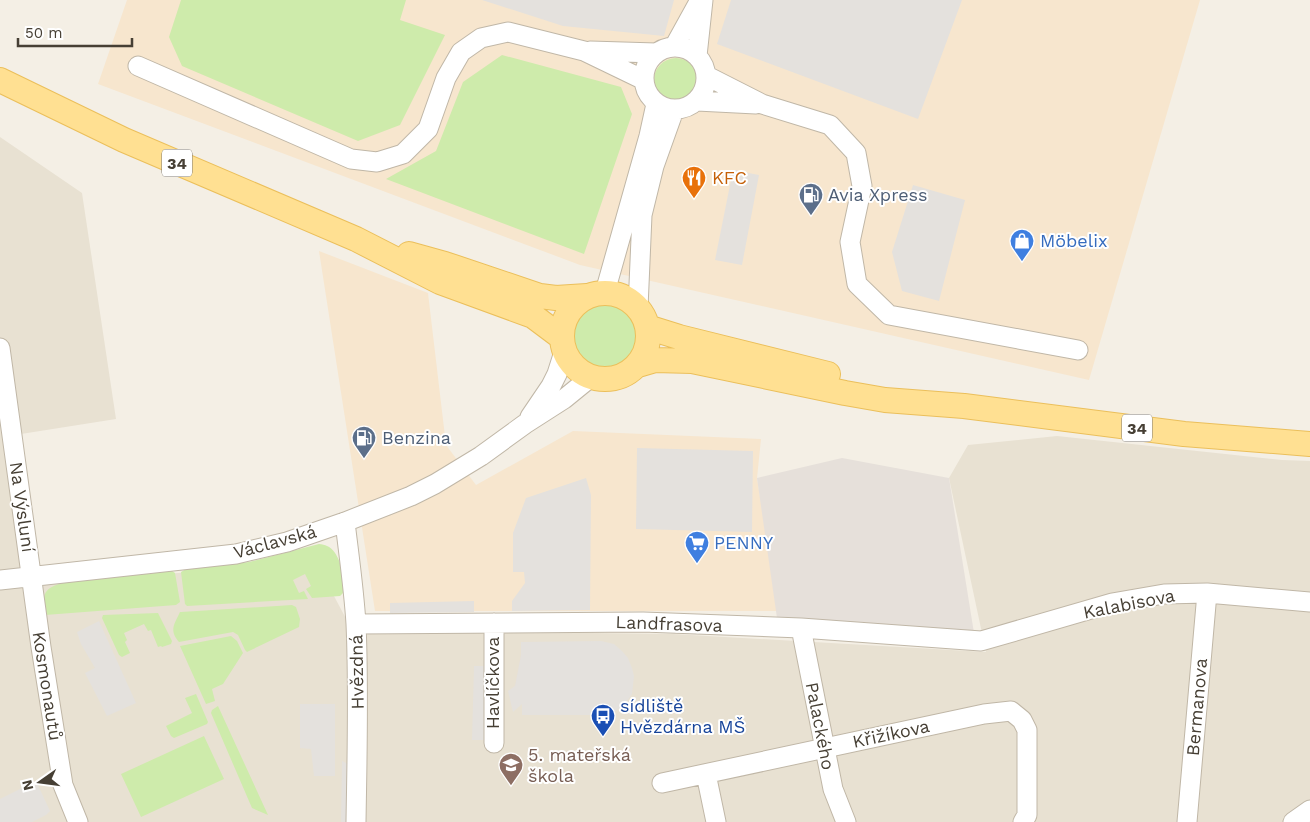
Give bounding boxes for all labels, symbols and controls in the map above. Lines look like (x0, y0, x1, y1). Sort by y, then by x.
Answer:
scale bar (18, 15, 131, 47)
text: 50 m (25, 24, 62, 42)
road number: 34 (162, 150, 192, 177)
restaurant icon: KFC (681, 165, 707, 199)
place label: KFC (712, 167, 747, 188)
fuel station icon: Avia Xpress (798, 182, 824, 216)
place label: Avia Xpress (828, 184, 928, 205)
shop icon: Möbelix (1009, 228, 1035, 262)
place label: Möbelix (1040, 230, 1108, 251)
road number: 34 (1122, 414, 1152, 442)
fuel station icon: Benzina (351, 425, 377, 459)
place label: Benzina (382, 427, 451, 448)
street label: Na Výsluní (6, 460, 39, 554)
street label: Václavská (231, 520, 319, 563)
supermarket icon: PENNY (684, 530, 710, 564)
place label: PENNY (714, 532, 774, 553)
street label: Kalabisova (1081, 584, 1177, 623)
street label: Landfrasova (615, 611, 723, 636)
street label: Kosmonautů (28, 630, 66, 742)
street label: Hvězdná (345, 634, 368, 710)
street label: Havlíčkova (482, 637, 503, 729)
street label: Bermanova (1182, 657, 1211, 757)
street label: Palackého (802, 680, 839, 772)
place label: sídliště Hvězdárna MŠ (620, 695, 745, 737)
bus stop icon: sídliště Hvězdárna MŠ (590, 703, 616, 737)
street label: Křižíkova (850, 715, 931, 752)
place label: 5. mateřská škola (528, 744, 631, 786)
school or university icon: 5. mateřská škola (498, 752, 524, 786)
north arrow (15, 757, 65, 807)
text: N (18, 778, 36, 792)

